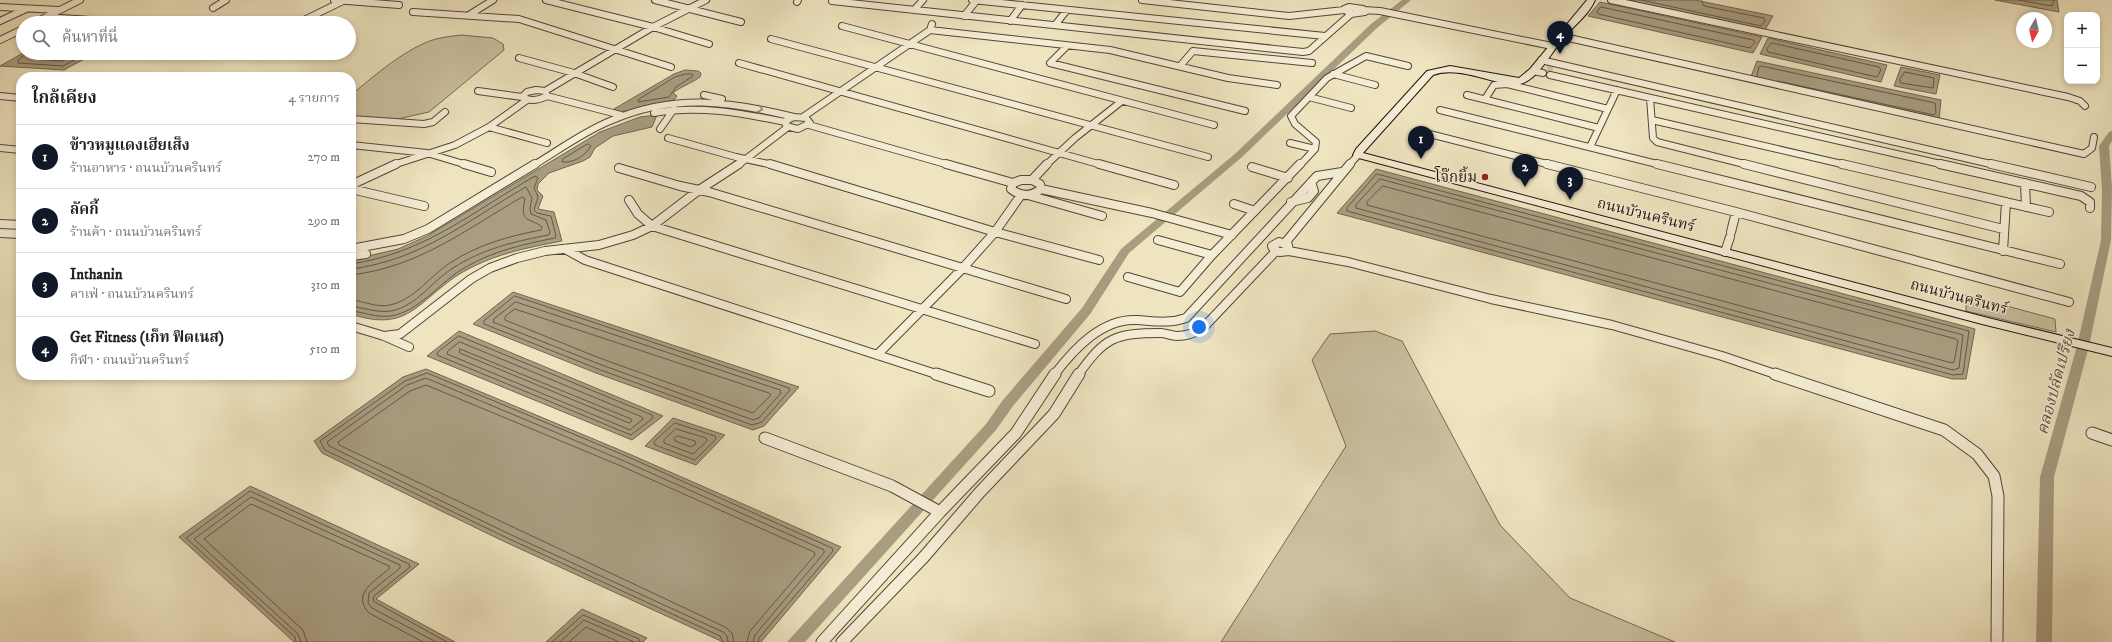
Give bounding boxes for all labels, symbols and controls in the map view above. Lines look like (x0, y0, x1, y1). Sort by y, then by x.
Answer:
north arrow (2016, 12, 2052, 48)
map controls (2064, 12, 2100, 84)
button: + (2064, 12, 2100, 48)
search box (16, 16, 356, 60)
pin: 4 (1547, 21, 1573, 54)
icon: search (30, 27, 52, 49)
text: ค้นหาที่นี่ (62, 28, 118, 47)
button: − (2064, 48, 2100, 84)
text: ใกล้เคียง (32, 87, 97, 109)
text: 4 รายการ (288, 90, 340, 106)
one-way arrow (756, 104, 763, 113)
pin: 1 (1408, 126, 1434, 159)
text: ข้าวหมูแดงเฮียเส็ง (70, 136, 190, 155)
text: 1 (43, 149, 47, 165)
text: 270 m (308, 149, 340, 165)
pin: 2 (1512, 154, 1538, 187)
text: ร้านอาหาร · ถนนบัวนครินทร์ (70, 160, 222, 176)
place label: โจ๊กยิ้ม (1434, 166, 1477, 187)
pin: 3 (1557, 167, 1583, 200)
marker: โจ๊กยิ้ม (1480, 172, 1490, 182)
street label: ถนนบัวนครินทร์ (1595, 193, 1698, 237)
text: ลัคกี้ (70, 200, 99, 219)
text: 2 (42, 213, 48, 229)
text: 290 m (308, 213, 340, 229)
text: ร้านค้า · ถนนบัวนครินทร์ (70, 224, 202, 240)
text: Inthanin (70, 265, 123, 284)
street label: ถนนบัวนครินทร์ (1908, 274, 2011, 319)
text: 3 (43, 277, 47, 293)
text: 310 m (311, 277, 340, 293)
text: คาเฟ่ · ถนนบัวนครินทร์ (70, 286, 194, 302)
your location (1189, 317, 1209, 337)
water label: คลองปลัดเปรียง (2032, 326, 2080, 437)
text: Get Fitness (เก็ท ฟิตเนส) (70, 328, 224, 347)
text: 4 (41, 341, 49, 357)
text: 510 m (309, 341, 340, 357)
text: กีฬา · ถนนบัวนครินทร์ (70, 352, 189, 368)

